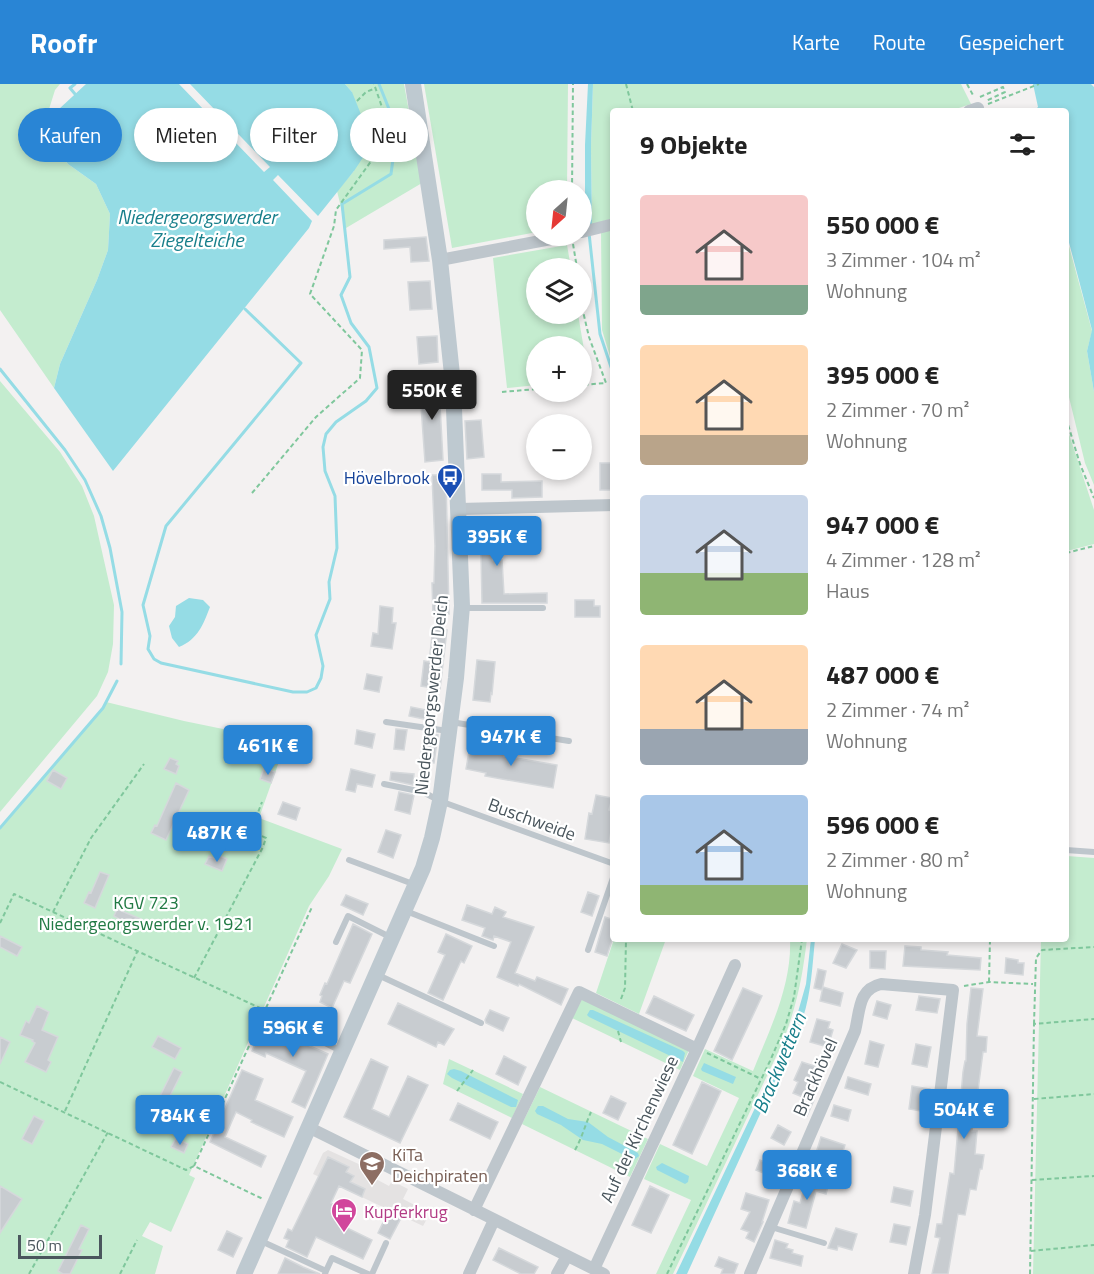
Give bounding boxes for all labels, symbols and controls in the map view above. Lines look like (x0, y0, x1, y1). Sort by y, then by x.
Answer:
text: Roofr (30, 21, 97, 64)
text: Karte (792, 26, 840, 58)
text: Route (873, 26, 926, 58)
text: Gespeichert (959, 26, 1064, 58)
chip: Kaufen (18, 108, 122, 162)
chip: Mieten (134, 108, 238, 162)
chip: Filter (250, 108, 338, 162)
chip: Neu (350, 108, 428, 162)
text: 9 Objekte (640, 125, 747, 164)
icon: filters (1006, 128, 1039, 161)
north arrow (526, 180, 592, 246)
map controls (526, 180, 592, 480)
water label: Niedergeorgswerder Ziegelteiche (117, 201, 279, 255)
text: 550 000 € (826, 205, 939, 244)
icon: home (688, 219, 760, 291)
text: 3 Zimmer · 104 m² (826, 244, 981, 275)
button: layers (526, 258, 592, 324)
text: Wohnung (826, 275, 907, 306)
button: + (526, 336, 592, 402)
text: 395 000 € (826, 355, 939, 394)
icon: home (688, 369, 760, 441)
pin: 550K € (383, 370, 481, 421)
text: 550K € (401, 374, 463, 405)
text: 2 Zimmer · 70 m² (826, 394, 969, 425)
button: − (526, 414, 592, 480)
text: Wohnung (826, 425, 907, 456)
bus stop icon: Hövelbrook (435, 462, 465, 500)
place label: Hövelbrook (344, 464, 430, 491)
text: 947 000 € (826, 505, 939, 544)
pin: 395K € (448, 516, 546, 567)
icon: home (688, 519, 760, 591)
text: 395K € (466, 520, 528, 551)
text: 4 Zimmer · 128 m² (826, 544, 981, 575)
text: Haus (826, 575, 869, 606)
street label: Niedergeorgswerder Deich (407, 594, 455, 796)
text: 487 000 € (826, 655, 939, 694)
icon: home (688, 669, 760, 741)
text: 2 Zimmer · 74 m² (826, 694, 969, 725)
pin: 947K € (462, 716, 560, 767)
text: 947K € (480, 720, 542, 751)
pin: 461K € (219, 725, 317, 776)
text: Wohnung (826, 725, 907, 756)
text: 461K € (237, 729, 299, 760)
street label: Buschweide (484, 791, 580, 847)
text: 596 000 € (826, 805, 939, 844)
pin: 487K € (168, 812, 266, 863)
text: 487K € (186, 816, 248, 847)
icon: home (688, 819, 760, 891)
text: 2 Zimmer · 80 m² (826, 844, 969, 875)
text: Wohnung (826, 875, 907, 906)
park label: KGV 723 Niedergeorgswerder v. 1921 (38, 889, 254, 937)
pin: 596K € (244, 1007, 342, 1058)
water label: Brackwettern (744, 1007, 814, 1118)
text: 596K € (262, 1011, 324, 1042)
street label: Brackhövel (786, 1033, 844, 1121)
street label: Auf der Kirchenwiese (593, 1051, 685, 1207)
pin: 504K € (915, 1089, 1013, 1140)
text: 504K € (933, 1093, 995, 1124)
pin: 784K € (131, 1095, 229, 1146)
text: 784K € (149, 1099, 211, 1130)
place label: KiTa Deichpiraten (392, 1141, 488, 1189)
school or university icon: KiTa Deichpiraten (357, 1149, 387, 1187)
pin: 368K € (758, 1150, 856, 1201)
text: 368K € (776, 1154, 838, 1185)
hotel icon: Kupferkrug (329, 1196, 359, 1234)
place label: Kupferkrug (364, 1198, 448, 1225)
scale bar (18, 1232, 102, 1260)
text: 50 m (27, 1233, 62, 1257)

